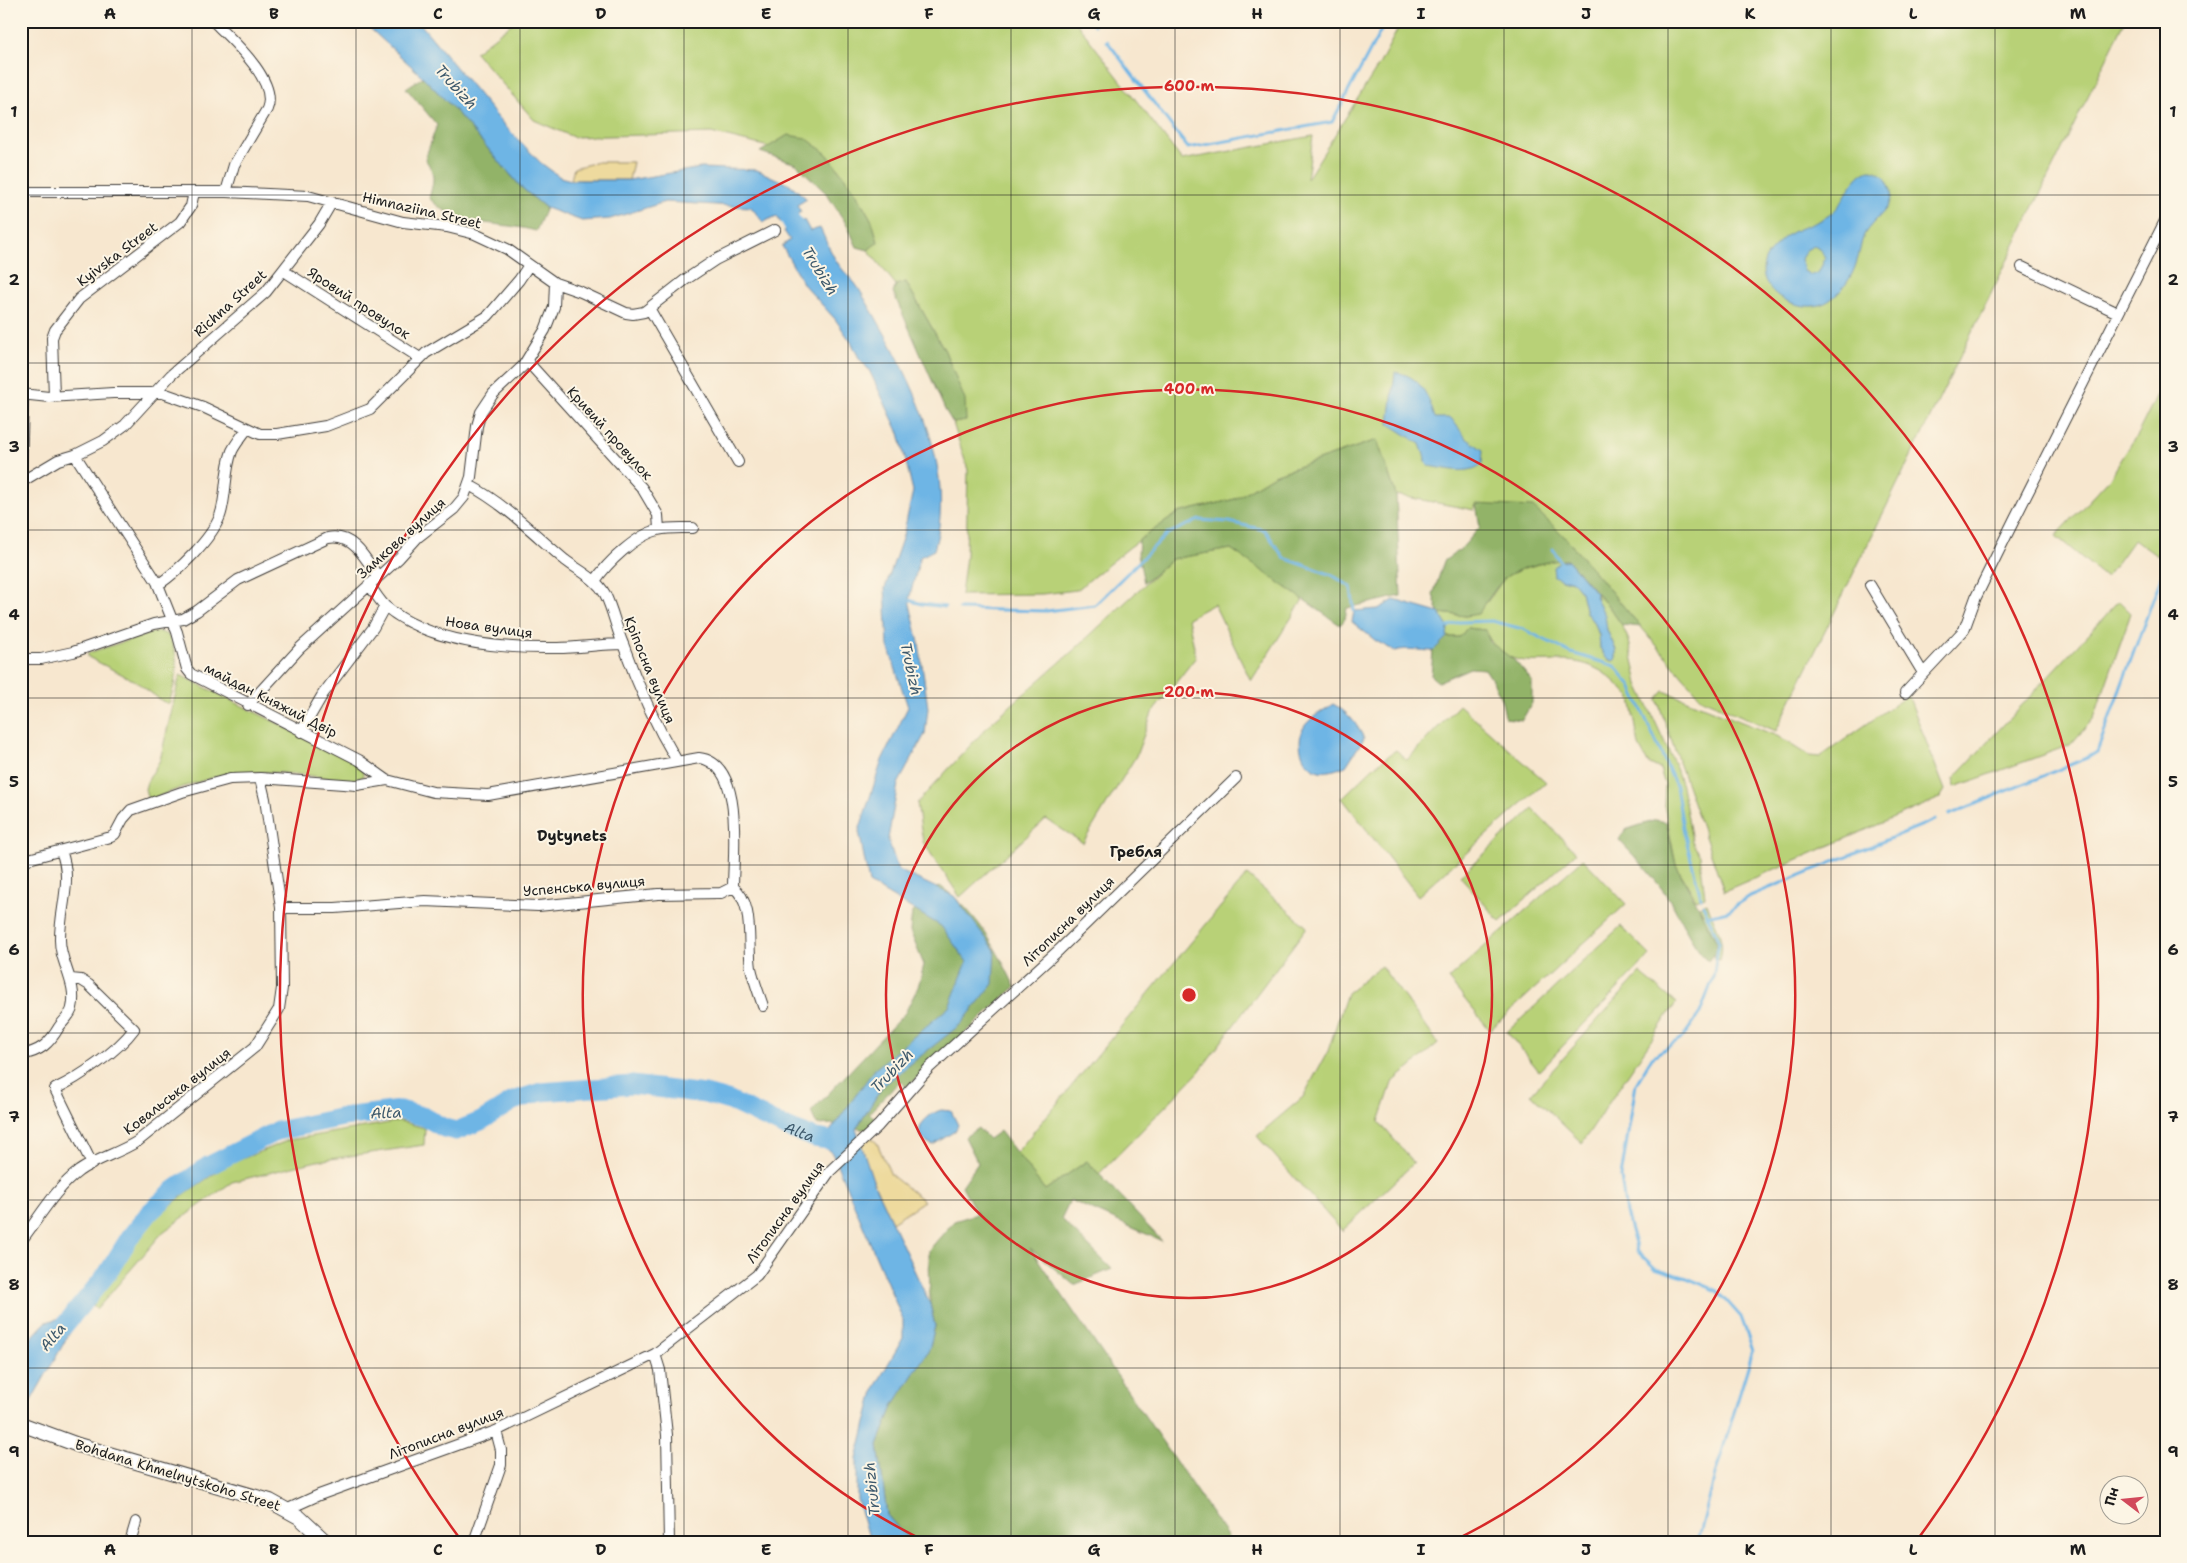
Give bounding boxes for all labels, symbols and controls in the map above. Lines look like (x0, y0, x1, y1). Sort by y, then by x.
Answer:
text: A (104, 3, 116, 24)
text: B (269, 3, 279, 24)
text: C (433, 3, 443, 24)
text: D (595, 3, 607, 24)
text: E (761, 3, 771, 24)
text: F (924, 3, 934, 24)
text: G (1088, 3, 1101, 24)
text: H (1251, 3, 1263, 24)
text: I (1417, 3, 1426, 24)
text: J (1581, 3, 1591, 24)
text: K (1745, 3, 1756, 24)
text: L (1909, 3, 1918, 24)
text: M (2070, 3, 2087, 24)
water label: Trubizh (431, 60, 481, 114)
text: 600 m (1164, 76, 1214, 96)
text: 1 (10, 101, 18, 122)
text: 1 (2169, 101, 2177, 122)
street label: Himnaziina Street (361, 188, 483, 232)
street label: Kyivska Street (73, 218, 161, 290)
water label: Trubizh (797, 243, 843, 299)
street label: Яровий провулок (304, 263, 414, 343)
street label: Richna Street (190, 266, 270, 340)
text: 2 (8, 269, 20, 290)
text: 2 (2167, 269, 2179, 290)
text: 400 m (1164, 379, 1214, 399)
street label: Кривий провулок (563, 383, 657, 484)
text: 3 (8, 436, 20, 457)
text: 3 (2167, 436, 2179, 457)
street label: Замкова вулиця (353, 493, 449, 583)
text: 4 (8, 604, 20, 625)
text: 4 (2167, 604, 2179, 625)
street label: Нова вулиця (444, 612, 534, 642)
street label: Кріпосна вулиця (620, 614, 680, 726)
water label: Trubizh (896, 641, 926, 697)
street label: майдан Княжий Двір (201, 659, 341, 741)
text: 200 m (1164, 682, 1214, 702)
text: 5 (9, 771, 19, 792)
text: 5 (2168, 771, 2178, 792)
district label: Dytynets (537, 826, 607, 846)
district label: Гребля (1110, 842, 1162, 862)
street label: Успенська вулиця (522, 872, 646, 900)
street label: Літописна вулиця (1018, 872, 1118, 970)
text: 6 (8, 939, 20, 960)
text: 6 (2167, 939, 2179, 960)
centre of rings (1180, 986, 1198, 1004)
street label: Ковальська вулиця (120, 1043, 234, 1139)
water label: Trubizh (866, 1045, 918, 1097)
water label: Alta (370, 1102, 402, 1124)
text: 7 (8, 1106, 20, 1127)
text: 7 (2167, 1106, 2179, 1127)
water label: Alta (781, 1118, 817, 1147)
street label: Літописна вулиця (742, 1157, 828, 1267)
text: 8 (8, 1274, 20, 1295)
text: 8 (2167, 1274, 2179, 1295)
water label: Alta (35, 1319, 71, 1355)
street label: Літописна вулиця (386, 1403, 506, 1463)
street label: Bohdana Khmelnytskoho Street (73, 1435, 283, 1515)
text: 9 (8, 1441, 20, 1462)
text: 9 (2167, 1441, 2179, 1462)
water label: Trubizh (859, 1461, 885, 1517)
north arrow (2100, 1476, 2150, 1526)
text: Пн (2100, 1485, 2123, 1508)
text: A (104, 1539, 116, 1560)
text: B (269, 1539, 279, 1560)
text: C (433, 1539, 443, 1560)
text: D (595, 1539, 607, 1560)
text: E (761, 1539, 771, 1560)
text: F (924, 1539, 934, 1560)
text: G (1088, 1539, 1101, 1560)
text: H (1251, 1539, 1263, 1560)
text: I (1417, 1539, 1426, 1560)
text: J (1581, 1539, 1591, 1560)
text: K (1745, 1539, 1756, 1560)
text: L (1909, 1539, 1918, 1560)
text: M (2070, 1539, 2087, 1560)

